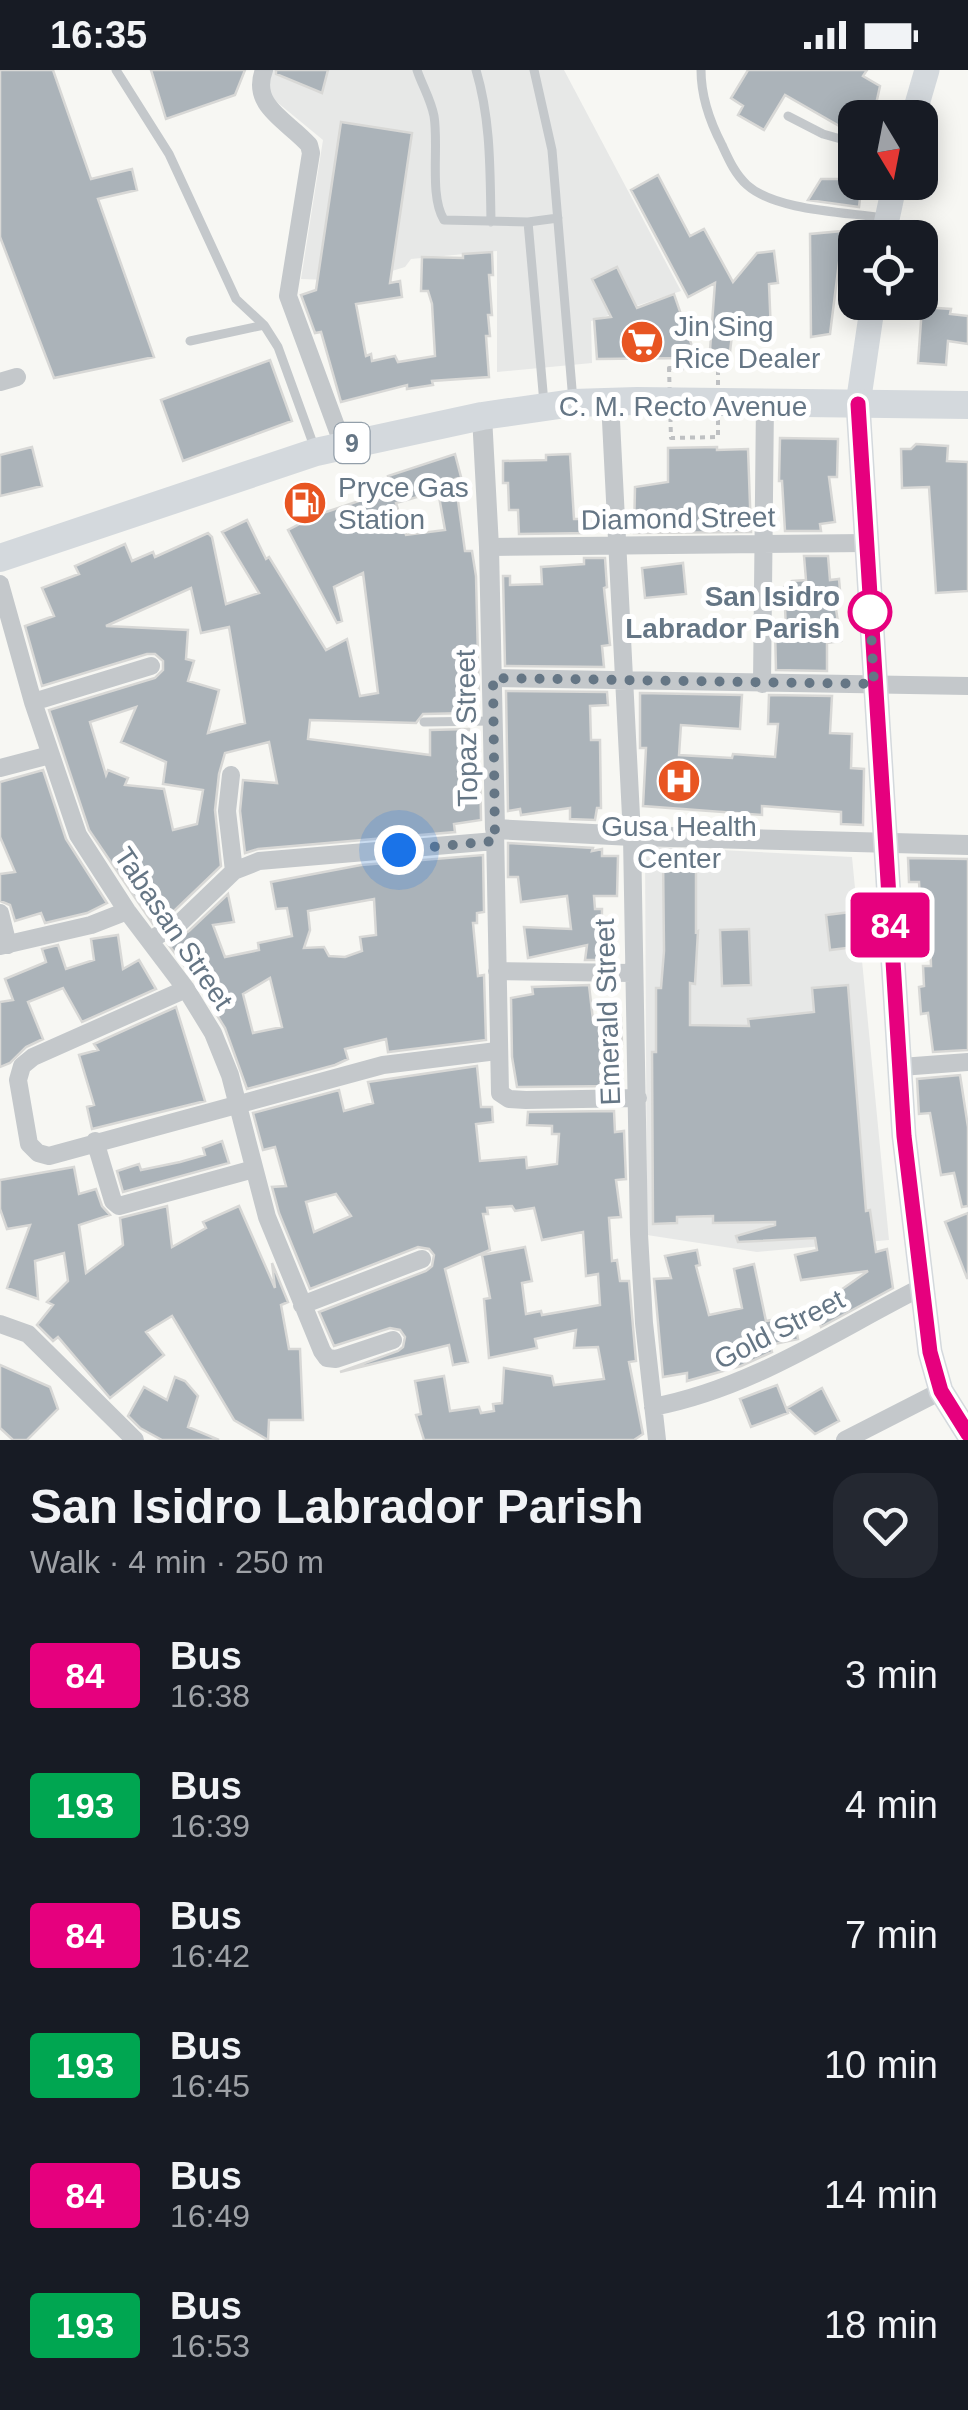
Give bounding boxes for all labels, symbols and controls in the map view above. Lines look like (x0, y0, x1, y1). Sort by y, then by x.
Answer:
text: 16:35 (50, 14, 147, 56)
north arrow (838, 100, 938, 200)
map controls (838, 100, 938, 320)
button: locate (838, 220, 938, 320)
place label: Jin Sing Rice Dealer (674, 311, 820, 374)
supermarket icon: Jin Sing Rice Dealer (619, 319, 665, 365)
street label: C. M. Recto Avenue (559, 391, 807, 422)
road number: 9 (334, 423, 370, 463)
place label: Pryce Gas Station (338, 472, 469, 535)
fuel station icon: Pryce Gas Station (282, 480, 328, 526)
street label: Diamond Street (580, 501, 776, 536)
place label: San Isidro Labrador Parish (625, 581, 840, 644)
marker: San Isidro Labrador Parish (849, 591, 891, 633)
street label: Topaz Street (450, 649, 483, 807)
hospital icon: Gusa Health Center (656, 758, 702, 804)
place label: Gusa Health Center (601, 811, 757, 874)
your location (374, 825, 424, 875)
street label: Tabasan Street (108, 842, 239, 1015)
line badge: 84 (845, 892, 935, 958)
text: 84 (871, 906, 909, 945)
street label: Emerald Street (589, 918, 626, 1106)
street label: Gold Street (709, 1283, 850, 1375)
button: heart (833, 1473, 938, 1578)
text: San Isidro Labrador Parish (30, 1480, 644, 1533)
text: Walk · 4 min · 250 m (30, 1544, 324, 1580)
text: Bus (170, 1635, 242, 1677)
text: 3 min (845, 1654, 938, 1696)
text: 84 (66, 1656, 104, 1695)
text: 16:38 (170, 1678, 250, 1714)
text: Bus (170, 1765, 242, 1807)
text: 4 min (845, 1784, 938, 1826)
text: 193 (56, 1786, 114, 1825)
text: 16:39 (170, 1808, 250, 1844)
text: Bus (170, 1895, 242, 1937)
text: 7 min (845, 1914, 938, 1956)
text: 84 (66, 1916, 104, 1955)
text: 16:42 (170, 1938, 250, 1974)
text: Bus (170, 2025, 242, 2067)
text: 10 min (824, 2044, 938, 2086)
text: 193 (56, 2046, 114, 2085)
text: 16:45 (170, 2068, 250, 2104)
text: Bus (170, 2155, 242, 2197)
text: 14 min (824, 2174, 938, 2216)
text: 84 (66, 2176, 104, 2215)
text: 16:49 (170, 2198, 250, 2234)
text: Bus (170, 2285, 242, 2327)
text: 18 min (824, 2304, 938, 2346)
text: 193 (56, 2306, 114, 2345)
text: 16:53 (170, 2328, 250, 2364)

